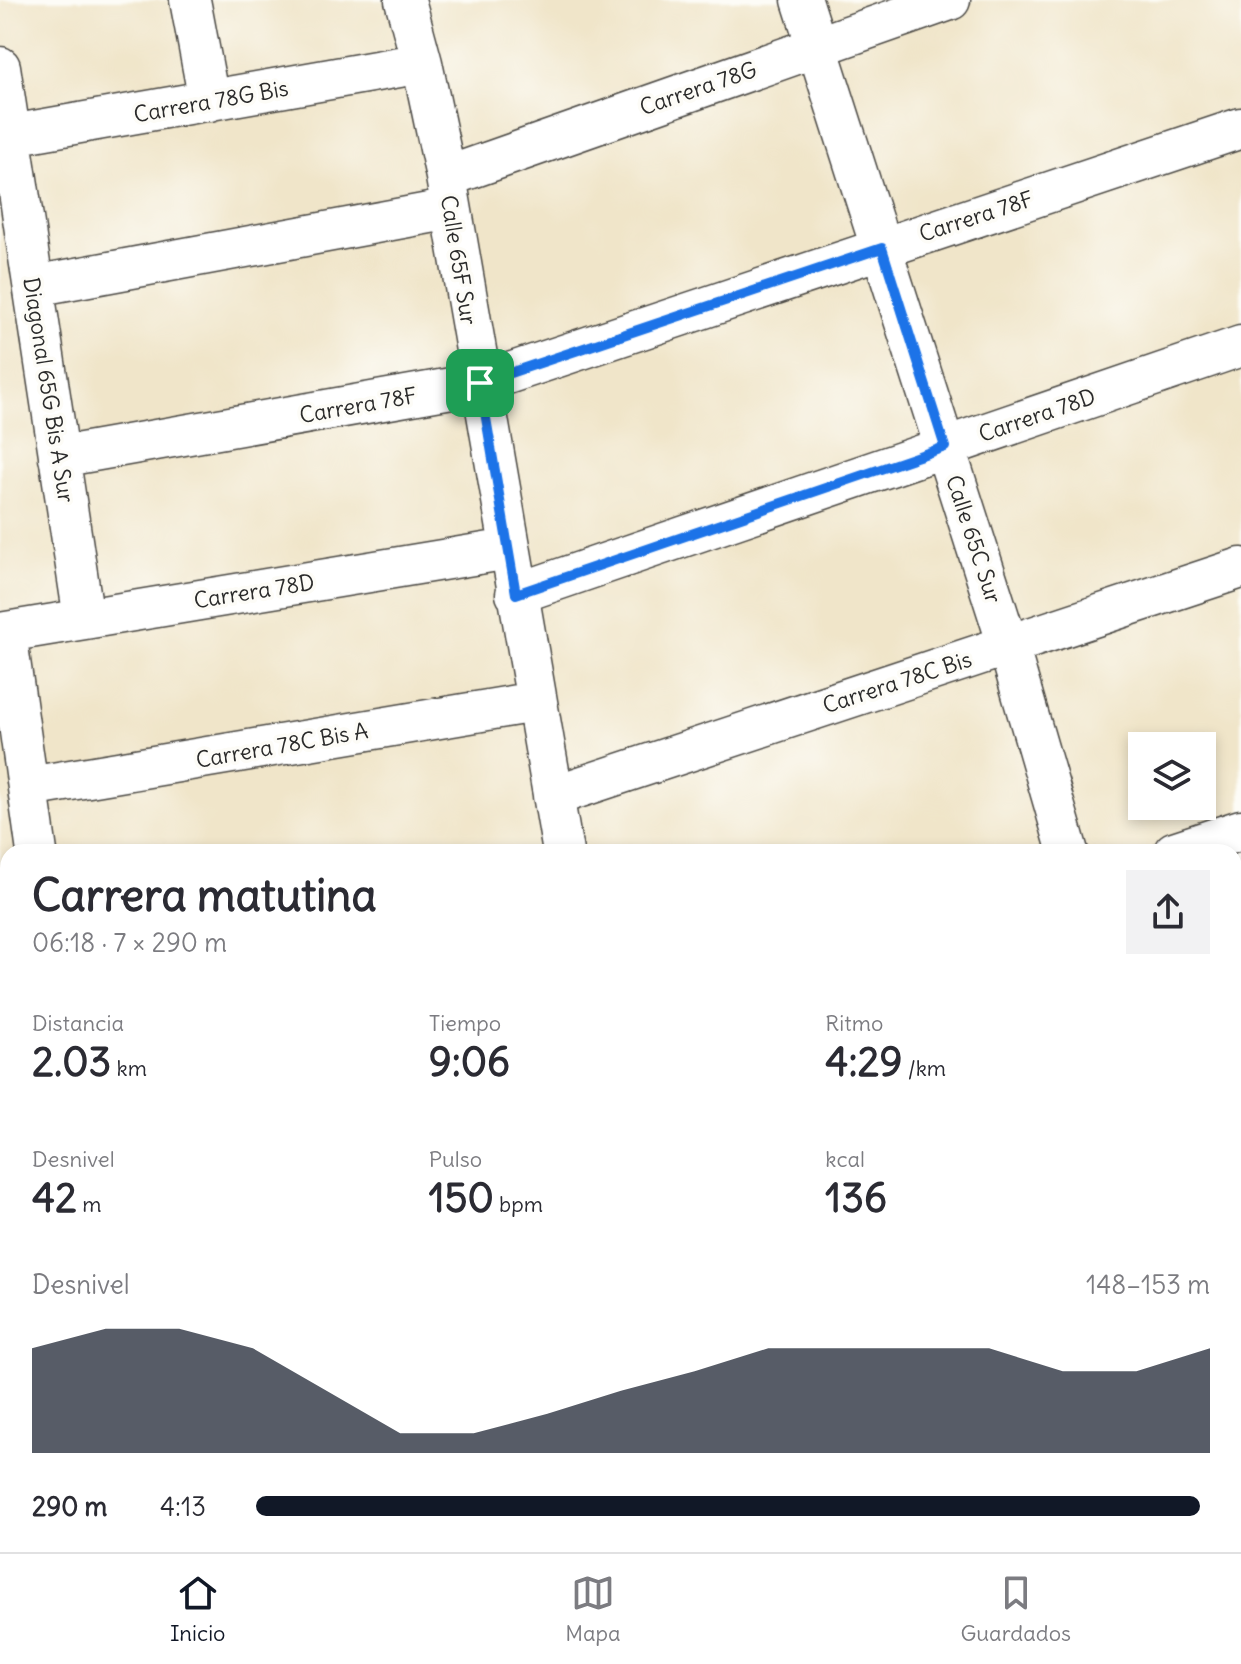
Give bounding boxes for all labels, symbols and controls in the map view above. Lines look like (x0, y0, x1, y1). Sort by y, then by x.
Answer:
street label: Carrera 78G (636, 55, 760, 121)
street label: Carrera 78G Bis (132, 74, 290, 128)
street label: Carrera 78F (915, 184, 1037, 248)
street label: Calle 65F Sur (435, 193, 483, 327)
street label: Diagonal 65G Bis A Sur (17, 275, 81, 505)
pin (446, 349, 514, 417)
icon: arrive (458, 361, 502, 405)
street label: Carrera 78F (297, 381, 419, 429)
street label: Carrera 78D (975, 382, 1099, 448)
street label: Calle 65C Sur (940, 471, 1008, 607)
street label: Carrera 78D (192, 568, 316, 614)
street label: Carrera 78C Bis (819, 645, 975, 719)
street label: Carrera 78C Bis A (194, 716, 370, 774)
map controls (1128, 732, 1216, 820)
button: layers (1128, 732, 1216, 820)
text: Carrera matutina (32, 868, 377, 923)
button: share (1126, 870, 1210, 954)
text: 06:18 · 7 × 290 m (32, 926, 227, 959)
text: Distancia (32, 1009, 124, 1037)
text: Tiempo (429, 1009, 501, 1037)
text: Ritmo (825, 1009, 883, 1037)
text: 2.03 (32, 1037, 111, 1087)
text: 9:06 (429, 1037, 510, 1087)
text: 4:29 (825, 1037, 902, 1087)
text: km (111, 1054, 147, 1082)
text: /km (902, 1054, 946, 1082)
text: Desnivel (32, 1145, 115, 1173)
text: Pulso (429, 1145, 482, 1173)
text: kcal (825, 1145, 865, 1173)
text: 42 (32, 1173, 77, 1223)
text: 150 (429, 1173, 494, 1223)
text: 136 (825, 1173, 887, 1223)
text: m (77, 1190, 102, 1218)
text: bpm (494, 1190, 543, 1218)
text: Desnivel (32, 1268, 130, 1301)
text: 148–153 m (1086, 1268, 1210, 1301)
text: 290 m (32, 1490, 107, 1523)
text: 4:13 (160, 1490, 206, 1523)
tab: Inicio (170, 1571, 226, 1647)
tab: Mapa (565, 1571, 621, 1647)
tab: Guardados (960, 1571, 1071, 1647)

